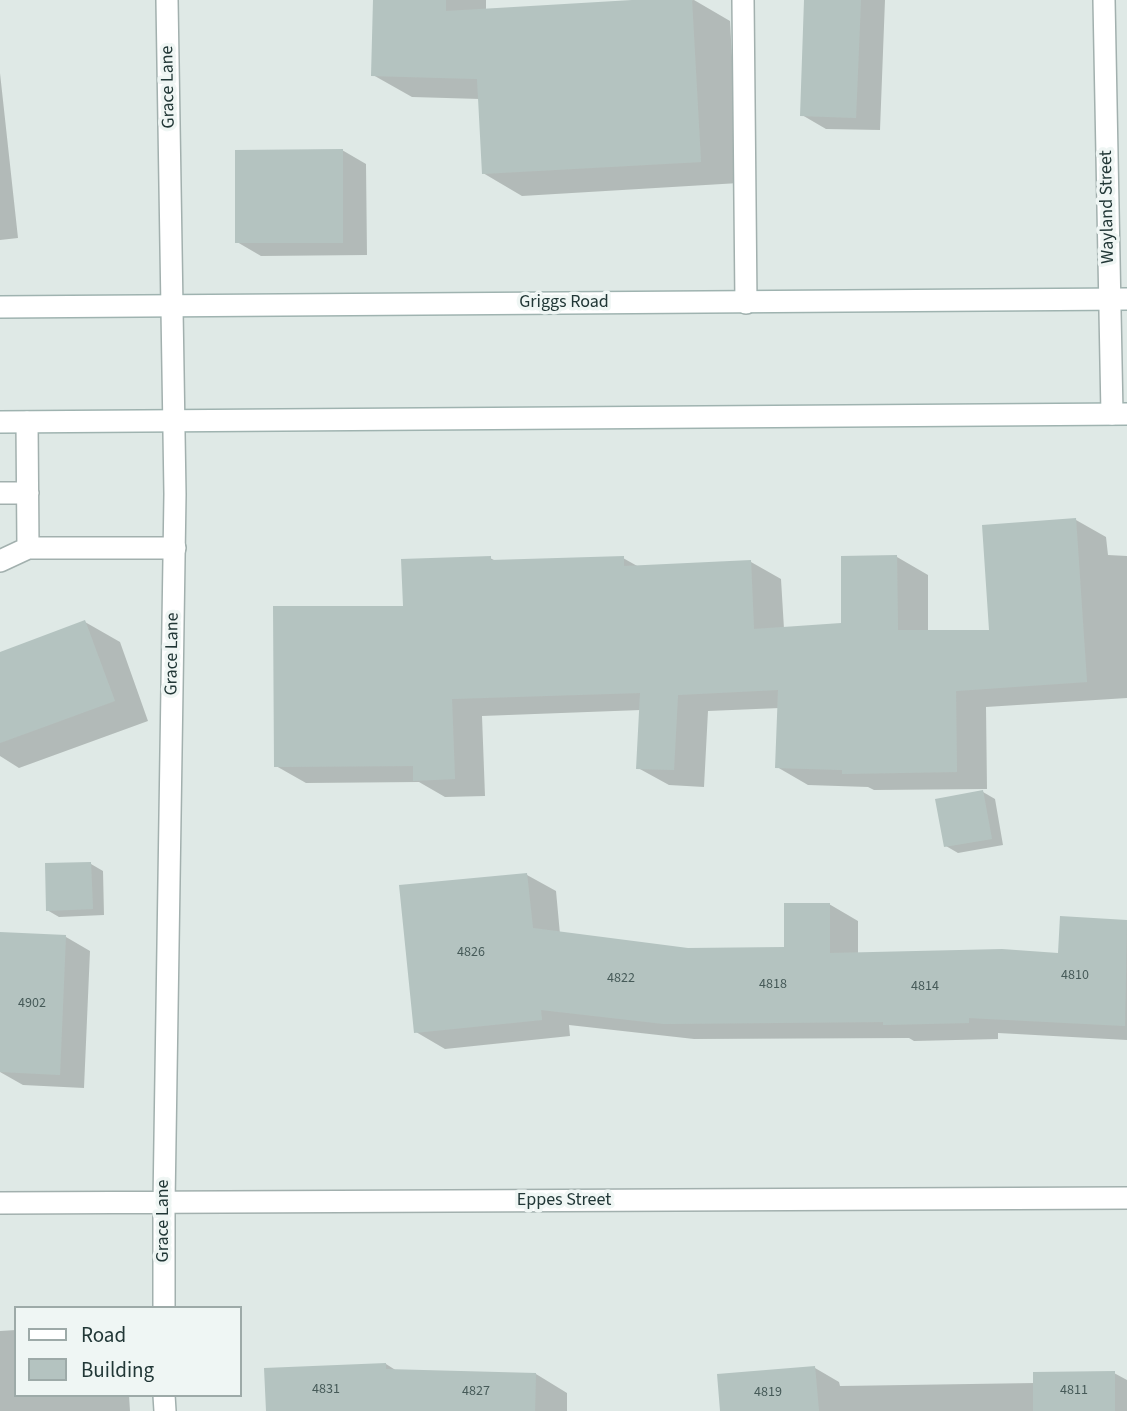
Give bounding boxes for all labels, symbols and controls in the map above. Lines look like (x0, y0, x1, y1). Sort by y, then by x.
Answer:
street label: Grace Lane (157, 45, 181, 129)
street label: Wayland Street (1096, 150, 1120, 264)
street label: Griggs Road (519, 292, 609, 314)
street label: Grace Lane (161, 612, 185, 696)
house number: 4826 (457, 945, 485, 961)
house number: 4810 (1061, 968, 1089, 984)
house number: 4822 (607, 971, 635, 987)
house number: 4818 (759, 977, 787, 993)
house number: 4814 (911, 979, 939, 995)
house number: 4902 (18, 996, 46, 1012)
street label: Grace Lane (153, 1180, 175, 1262)
street label: Eppes Street (517, 1190, 611, 1212)
legend (14, 1306, 242, 1397)
text: Road (81, 1320, 126, 1350)
text: Building (81, 1355, 154, 1385)
house number: 4831 (312, 1382, 340, 1398)
house number: 4811 (1060, 1383, 1088, 1399)
house number: 4827 (462, 1384, 490, 1400)
house number: 4819 (754, 1385, 782, 1401)

